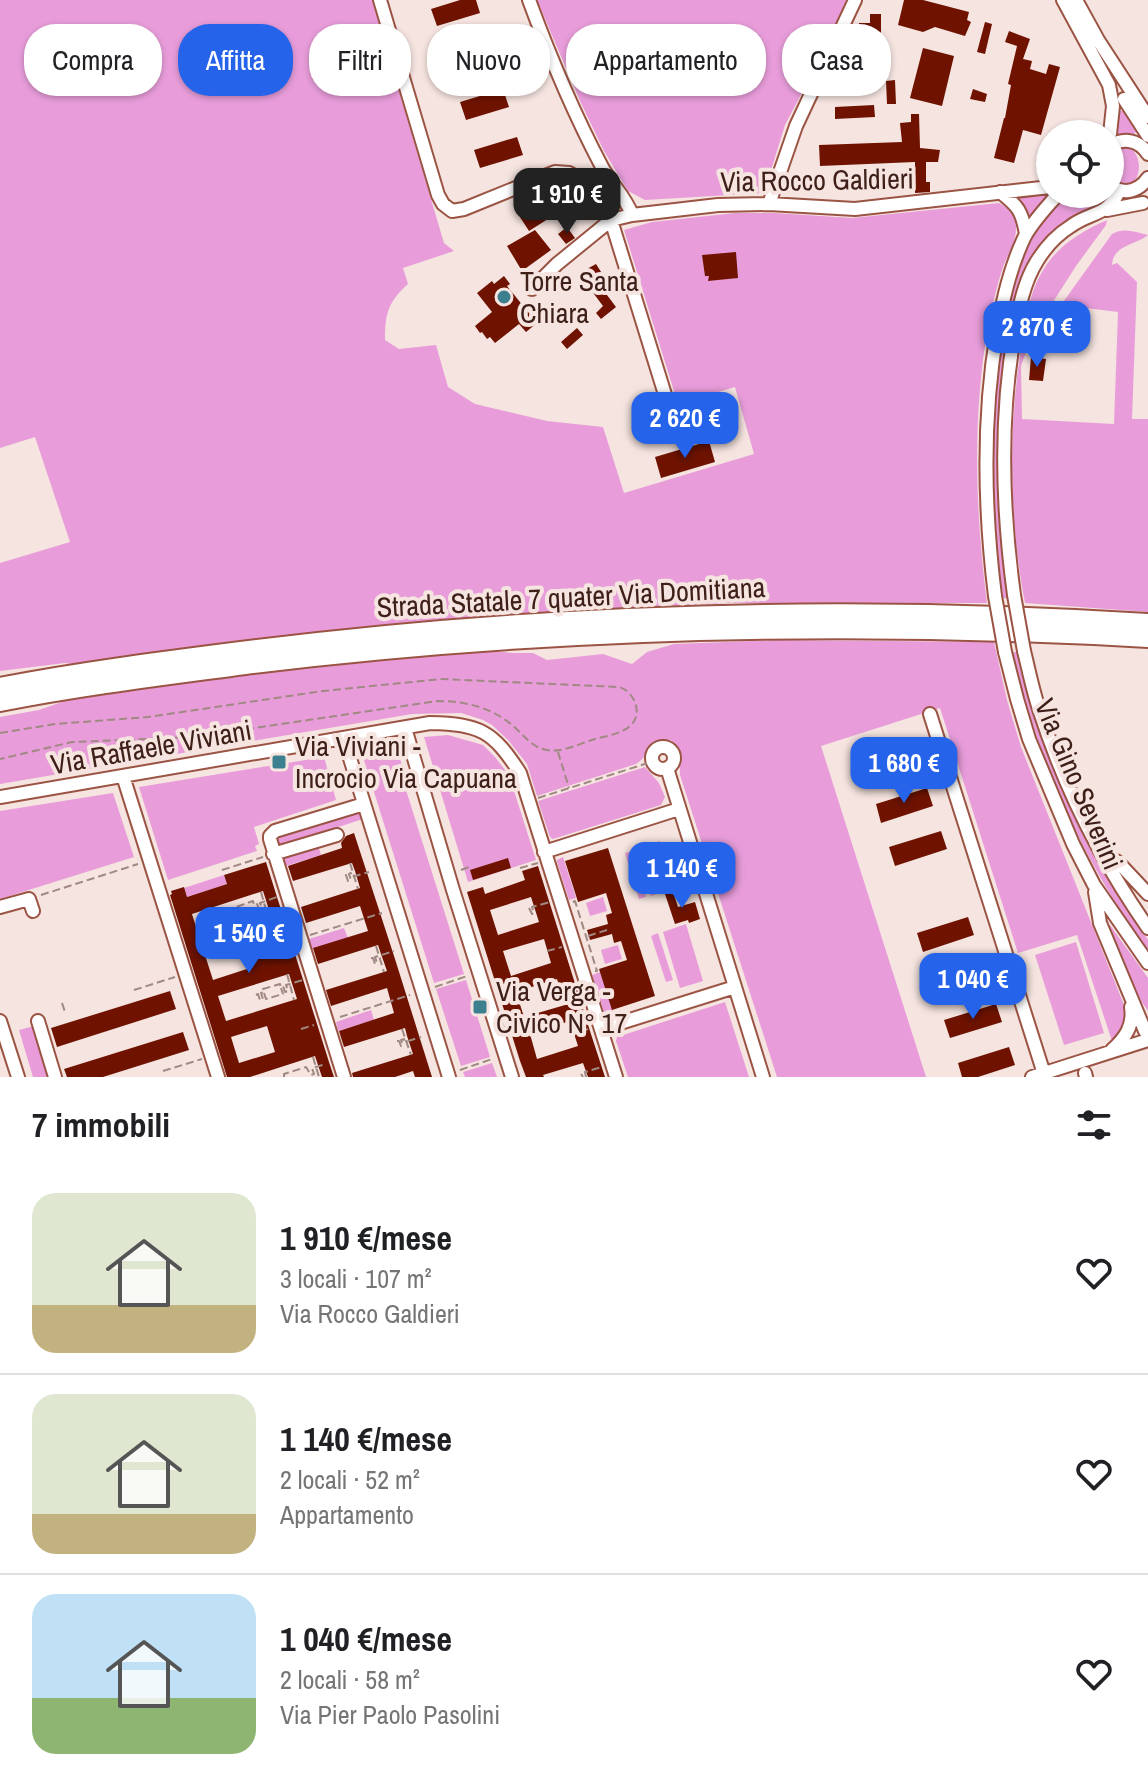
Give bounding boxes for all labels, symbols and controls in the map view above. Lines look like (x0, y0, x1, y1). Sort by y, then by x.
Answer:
chip: Compra (24, 24, 162, 96)
chip: Affitta (178, 24, 293, 96)
chip: Filtri (309, 24, 411, 96)
chip: Nuovo (427, 24, 550, 96)
chip: Appartamento (566, 24, 766, 96)
chip: Casa (782, 24, 891, 96)
map controls (1036, 120, 1124, 208)
button: locate (1036, 120, 1124, 208)
street label: Via Rocco Galdieri (720, 159, 914, 201)
pin: 1 910 € (493, 168, 641, 236)
text: 1 910 € (531, 176, 603, 211)
place label: Torre Santa Chiara (520, 262, 639, 332)
marker: Torre Santa Chiara (495, 288, 513, 306)
pin: 2 870 € (963, 301, 1111, 369)
text: 2 870 € (1001, 309, 1073, 344)
pin: 2 620 € (611, 392, 759, 460)
text: 2 620 € (649, 400, 721, 435)
street label: Strada Statale 7 quater Via Domitiana (376, 568, 766, 626)
street label: Via Gino Severini (1026, 693, 1132, 875)
street label: Via Raffaele Viviani (48, 711, 254, 783)
place label: Via Viviani - Incrocio Via Capuana (295, 727, 517, 797)
pin: 1 680 € (830, 737, 978, 805)
text: 1 680 € (868, 745, 940, 780)
marker: Via Viviani - Incrocio Via Capuana (270, 753, 288, 771)
pin: 1 140 € (608, 842, 756, 910)
text: 1 140 € (646, 850, 718, 885)
pin: 1 540 € (175, 907, 323, 975)
text: 1 540 € (213, 915, 285, 950)
pin: 1 040 € (899, 953, 1047, 1021)
text: 1 040 € (937, 961, 1009, 996)
place label: Via Verga - Civico N° 17 (496, 972, 627, 1042)
marker: Via Verga - Civico N° 17 (471, 998, 489, 1016)
text: 7 immobili (32, 1102, 170, 1148)
icon: filters (1072, 1103, 1116, 1147)
text: 1 910 €/mese (280, 1215, 452, 1261)
icon: home (96, 1225, 192, 1321)
icon: heart (1072, 1251, 1116, 1295)
text: 3 locali · 107 m² (280, 1261, 432, 1296)
text: Via Rocco Galdieri (280, 1296, 460, 1331)
text: 1 140 €/mese (280, 1416, 452, 1462)
icon: home (96, 1426, 192, 1522)
icon: heart (1072, 1452, 1116, 1496)
text: 2 locali · 52 m² (280, 1462, 420, 1497)
text: Appartamento (280, 1497, 414, 1532)
text: 1 040 €/mese (280, 1616, 452, 1662)
icon: home (96, 1626, 192, 1722)
icon: heart (1072, 1652, 1116, 1696)
text: 2 locali · 58 m² (280, 1662, 420, 1697)
text: Via Pier Paolo Pasolini (280, 1697, 500, 1732)

